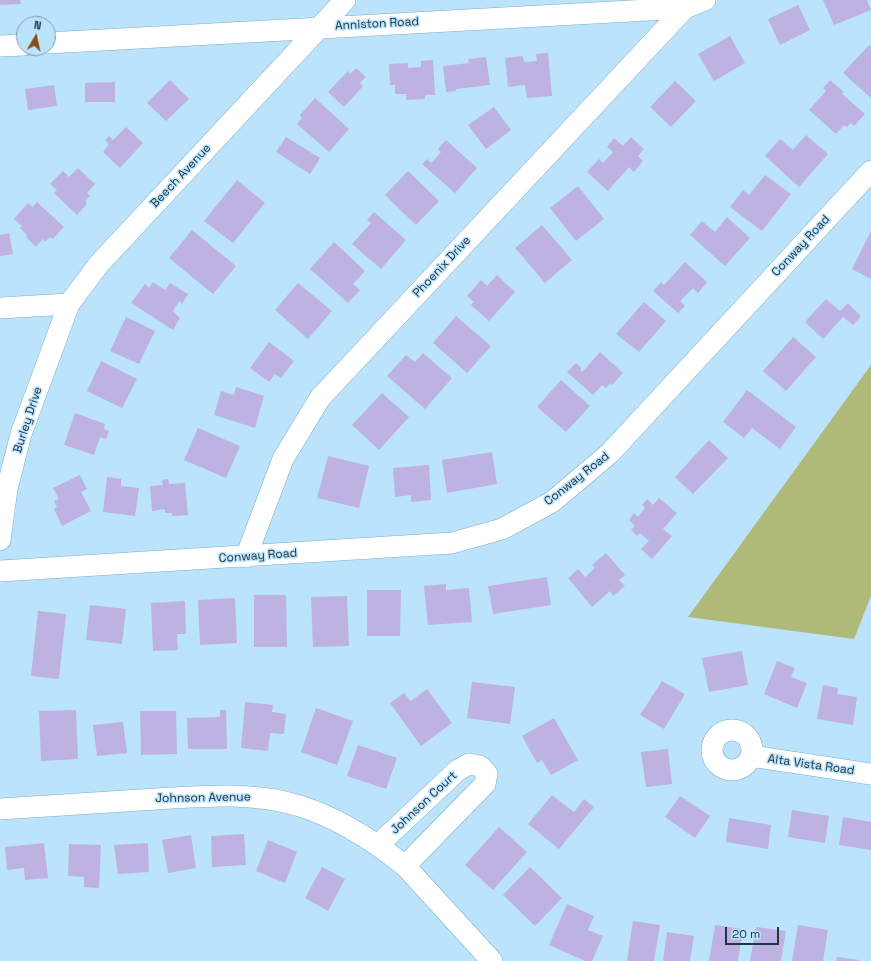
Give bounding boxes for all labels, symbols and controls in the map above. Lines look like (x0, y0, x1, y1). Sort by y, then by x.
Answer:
street label: Anniston Road (335, 15, 419, 33)
north arrow (16, 16, 56, 56)
text: N (33, 18, 42, 33)
street label: Beech Avenue (148, 141, 214, 211)
street label: Conway Road (769, 212, 833, 280)
street label: Phoenix Drive (410, 233, 474, 301)
street label: Burley Drive (10, 385, 46, 455)
street label: Conway Road (542, 449, 612, 509)
street label: Conway Road (218, 546, 298, 566)
street label: Alta Vista Road (767, 752, 855, 778)
street label: Johnson Court (388, 769, 460, 837)
street label: Johnson Avenue (155, 790, 251, 806)
scale bar (727, 919, 781, 945)
text: 20 m (732, 926, 760, 942)

